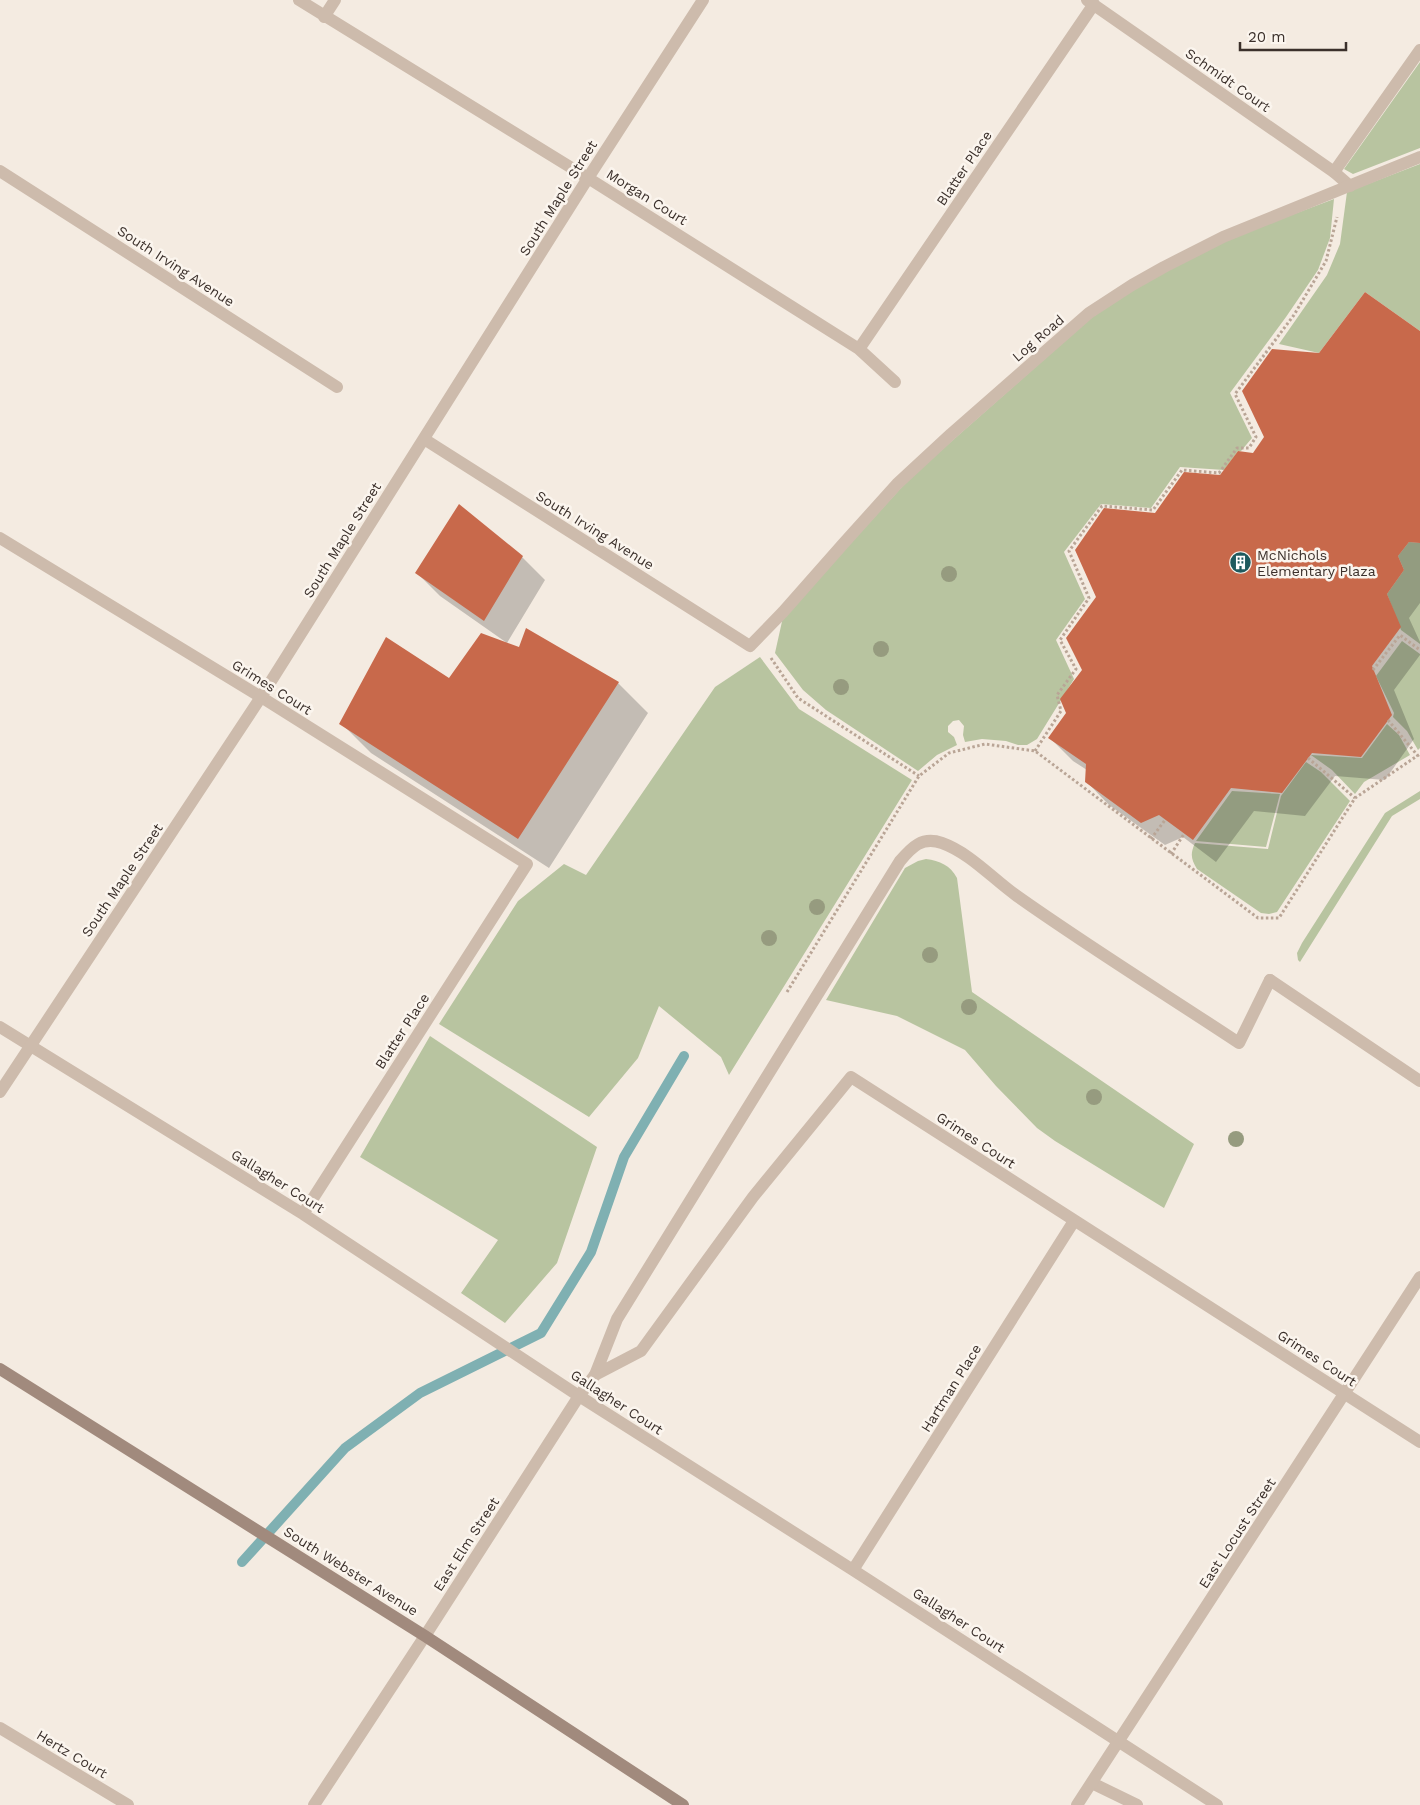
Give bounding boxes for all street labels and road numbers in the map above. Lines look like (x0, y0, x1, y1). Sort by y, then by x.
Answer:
street label: Schmidt Court (1183, 45, 1274, 115)
street label: Blatter Place (933, 128, 995, 208)
street label: South Maple Street (516, 137, 600, 259)
street label: Morgan Court (604, 166, 690, 228)
street label: South Irving Avenue (115, 222, 237, 310)
street label: Log Road (1009, 311, 1067, 365)
street label: South Maple Street (300, 479, 384, 601)
street label: South Irving Avenue (533, 487, 657, 573)
street label: Grimes Court (229, 656, 315, 718)
street label: South Maple Street (78, 820, 166, 940)
street label: Blatter Place (372, 990, 432, 1072)
street label: Grimes Court (934, 1109, 1019, 1172)
street label: Gallagher Court (229, 1146, 328, 1216)
street label: Grimes Court (1275, 1327, 1360, 1390)
street label: Hartman Place (918, 1341, 984, 1435)
street label: Gallagher Court (568, 1366, 666, 1438)
street label: East Locust Street (1195, 1475, 1279, 1591)
street label: East Elm Street (430, 1494, 502, 1594)
street label: South Webster Avenue (281, 1523, 421, 1619)
street label: Gallagher Court (910, 1584, 1008, 1656)
street label: Hertz Court (34, 1727, 110, 1781)

